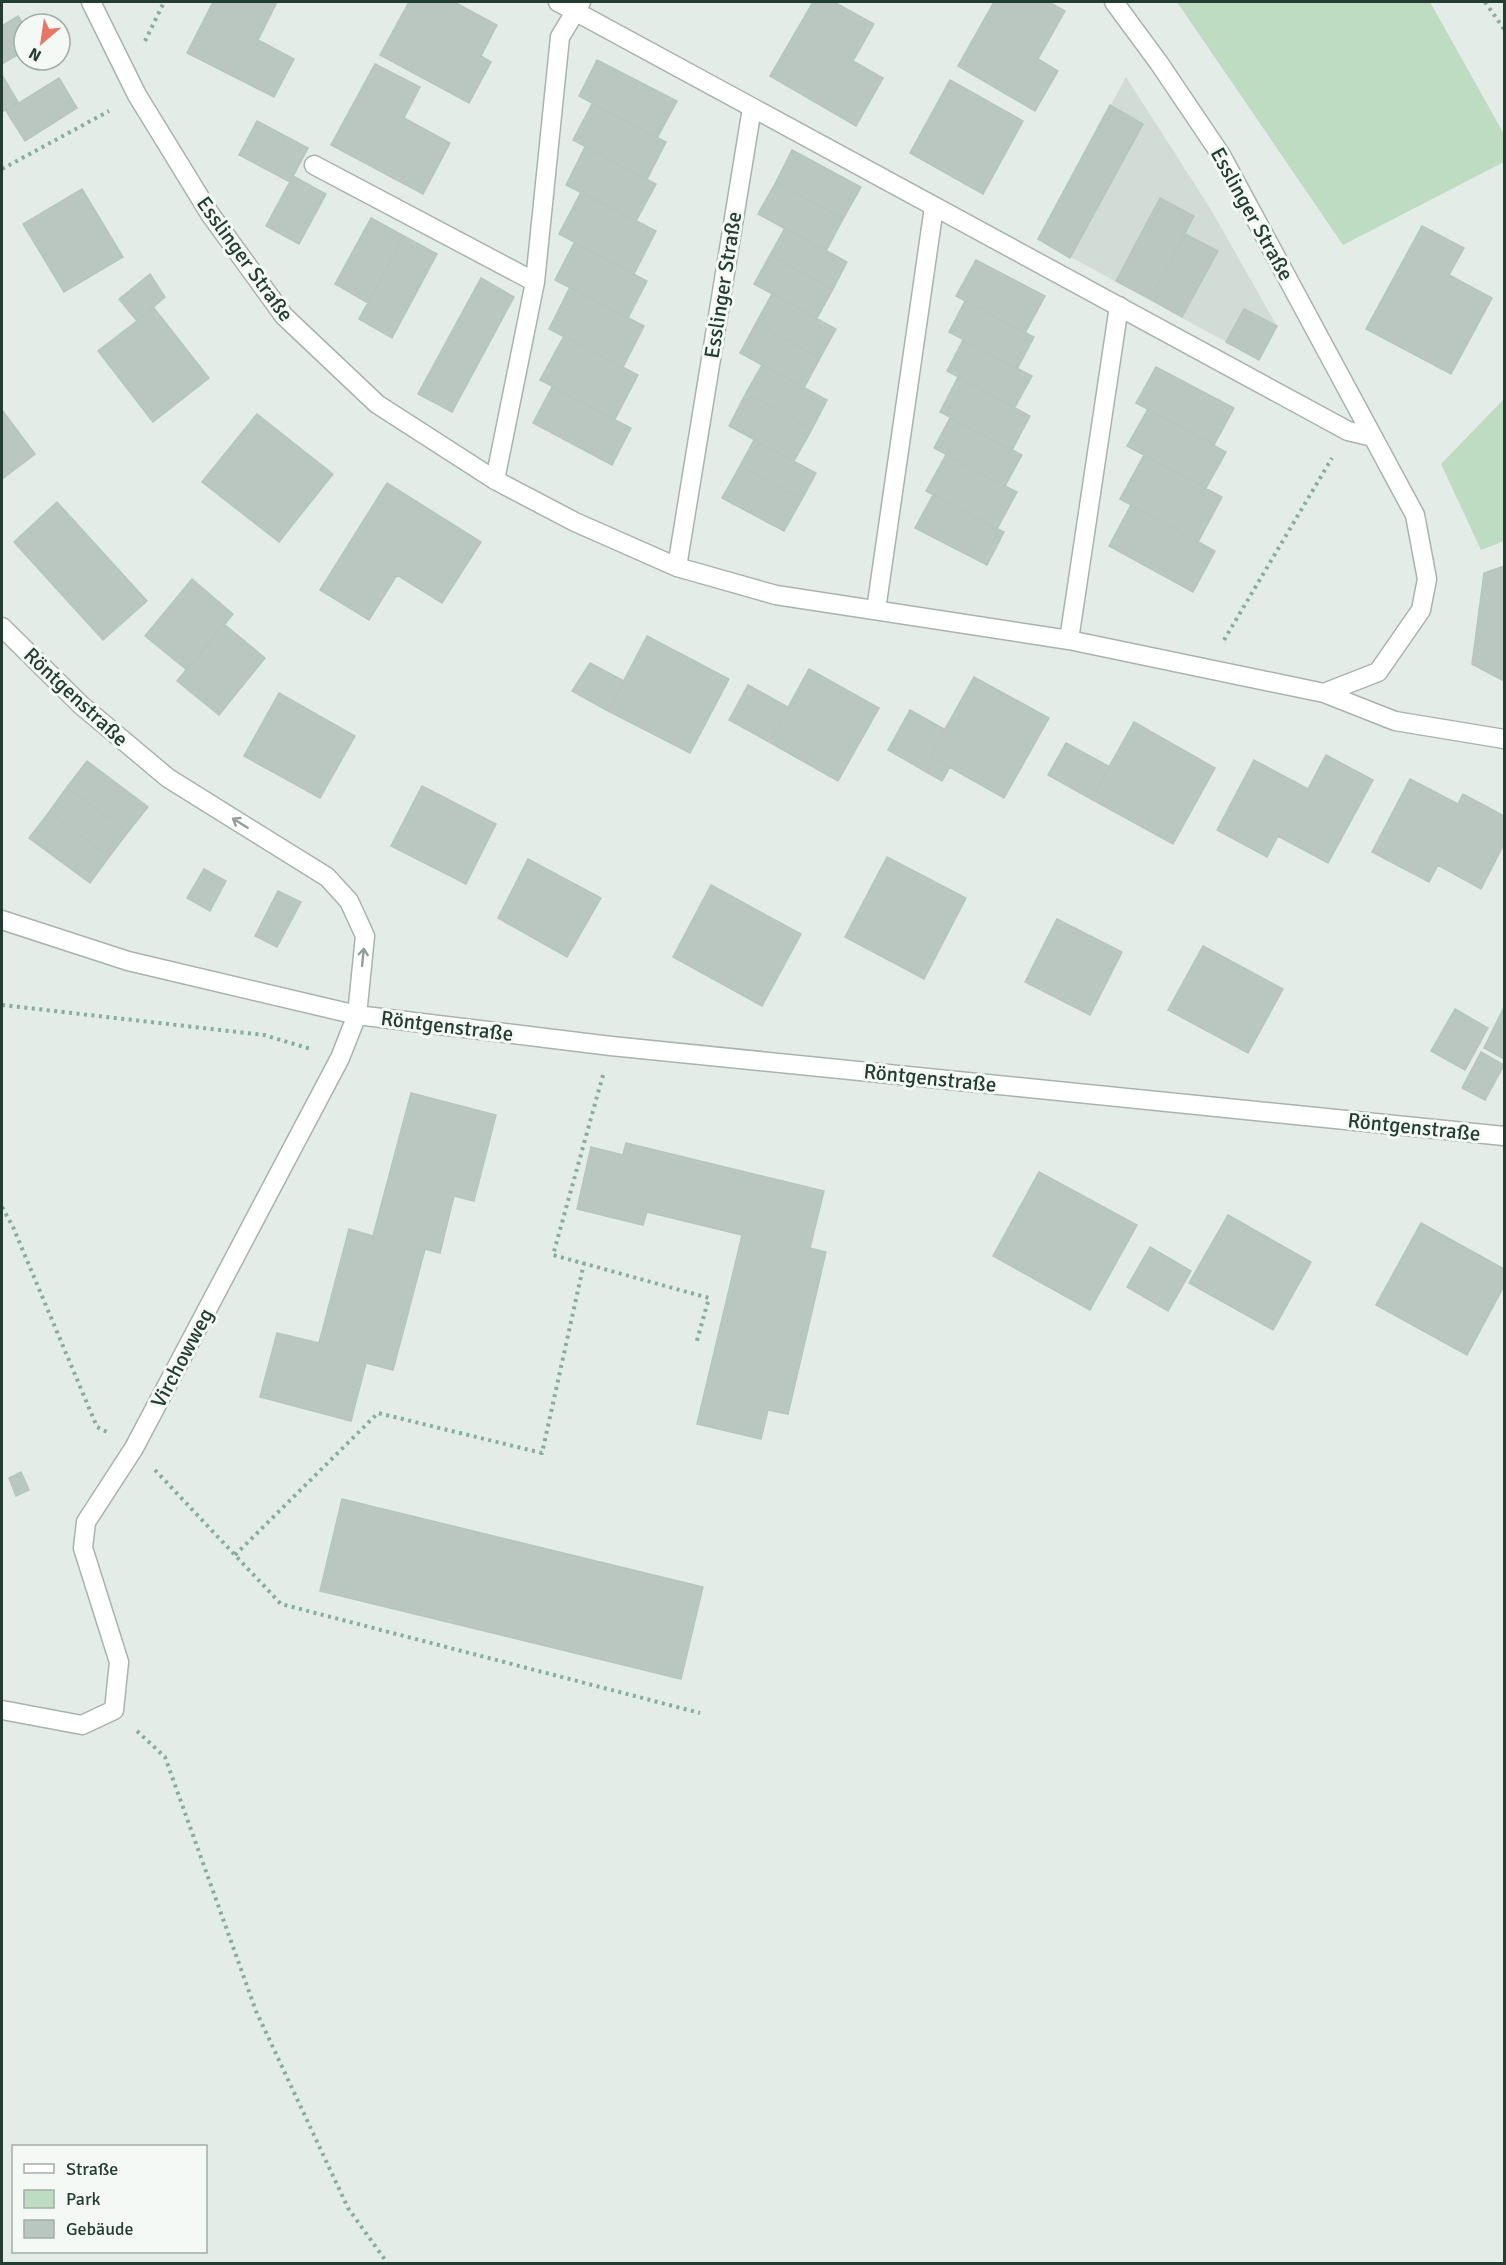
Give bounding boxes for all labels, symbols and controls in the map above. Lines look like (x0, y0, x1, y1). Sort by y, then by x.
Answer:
north arrow (12, 12, 72, 72)
text: N (25, 43, 45, 66)
street label: Esslinger Straße (1205, 143, 1299, 285)
street label: Esslinger Straße (191, 191, 299, 327)
street label: Esslinger Straße (699, 210, 747, 360)
street label: Röntgenstraße (18, 642, 134, 752)
one-way arrow (232, 817, 249, 829)
one-way arrow (358, 948, 369, 968)
street label: Röntgenstraße (379, 1005, 515, 1047)
street label: Röntgenstraße (862, 1058, 998, 1098)
street label: Röntgenstraße (1346, 1107, 1482, 1147)
street label: Virchowweg (145, 1304, 219, 1412)
legend (12, 2145, 207, 2253)
text: Straße (66, 2158, 118, 2180)
text: Park (66, 2188, 101, 2210)
text: Gebäude (66, 2218, 134, 2240)

